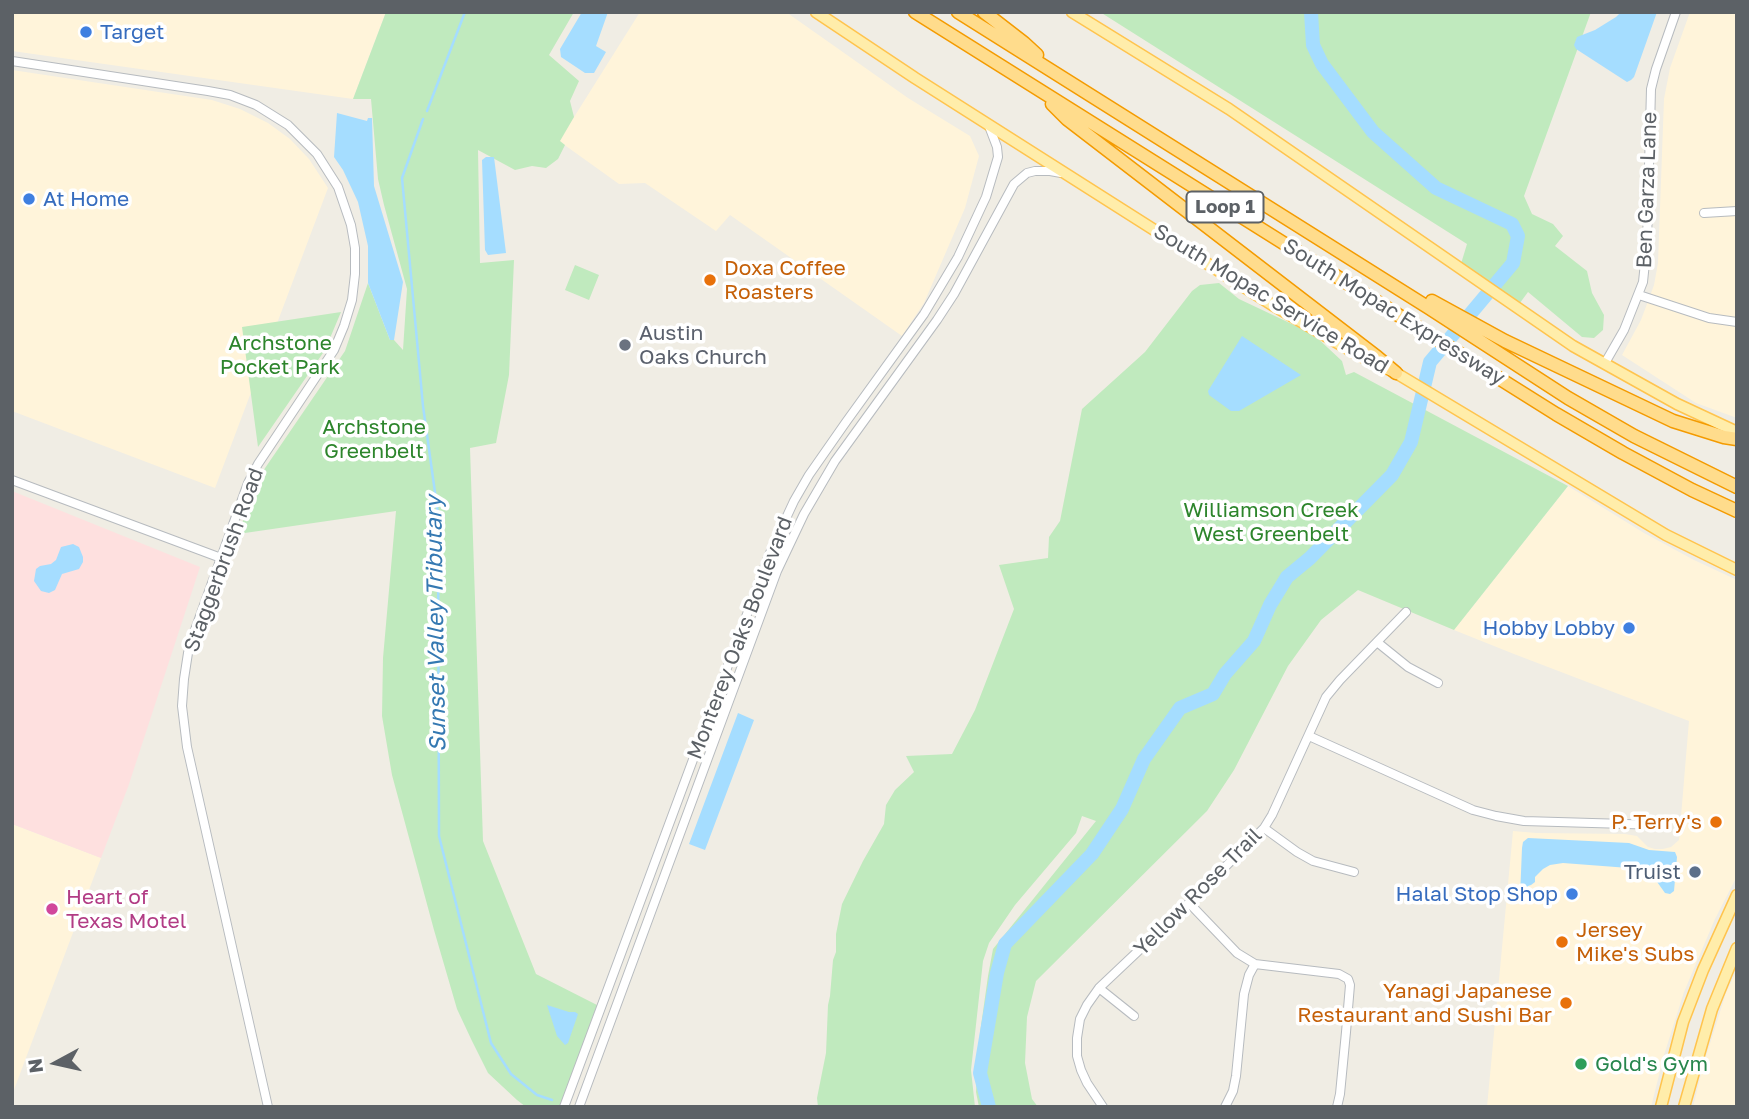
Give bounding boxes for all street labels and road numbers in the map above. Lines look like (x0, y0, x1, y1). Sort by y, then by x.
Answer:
street label: Ben Garza Lane (1632, 111, 1662, 269)
road number: Loop 1 (1186, 192, 1264, 223)
street label: South Mopac Service Road (1149, 219, 1393, 379)
street label: South Mopac Expressway (1278, 233, 1510, 391)
street label: Staggerbrush Road (179, 465, 269, 655)
street label: Monterey Oaks Boulevard (682, 513, 798, 763)
street label: Yellow Rose Trail (1129, 823, 1267, 961)

